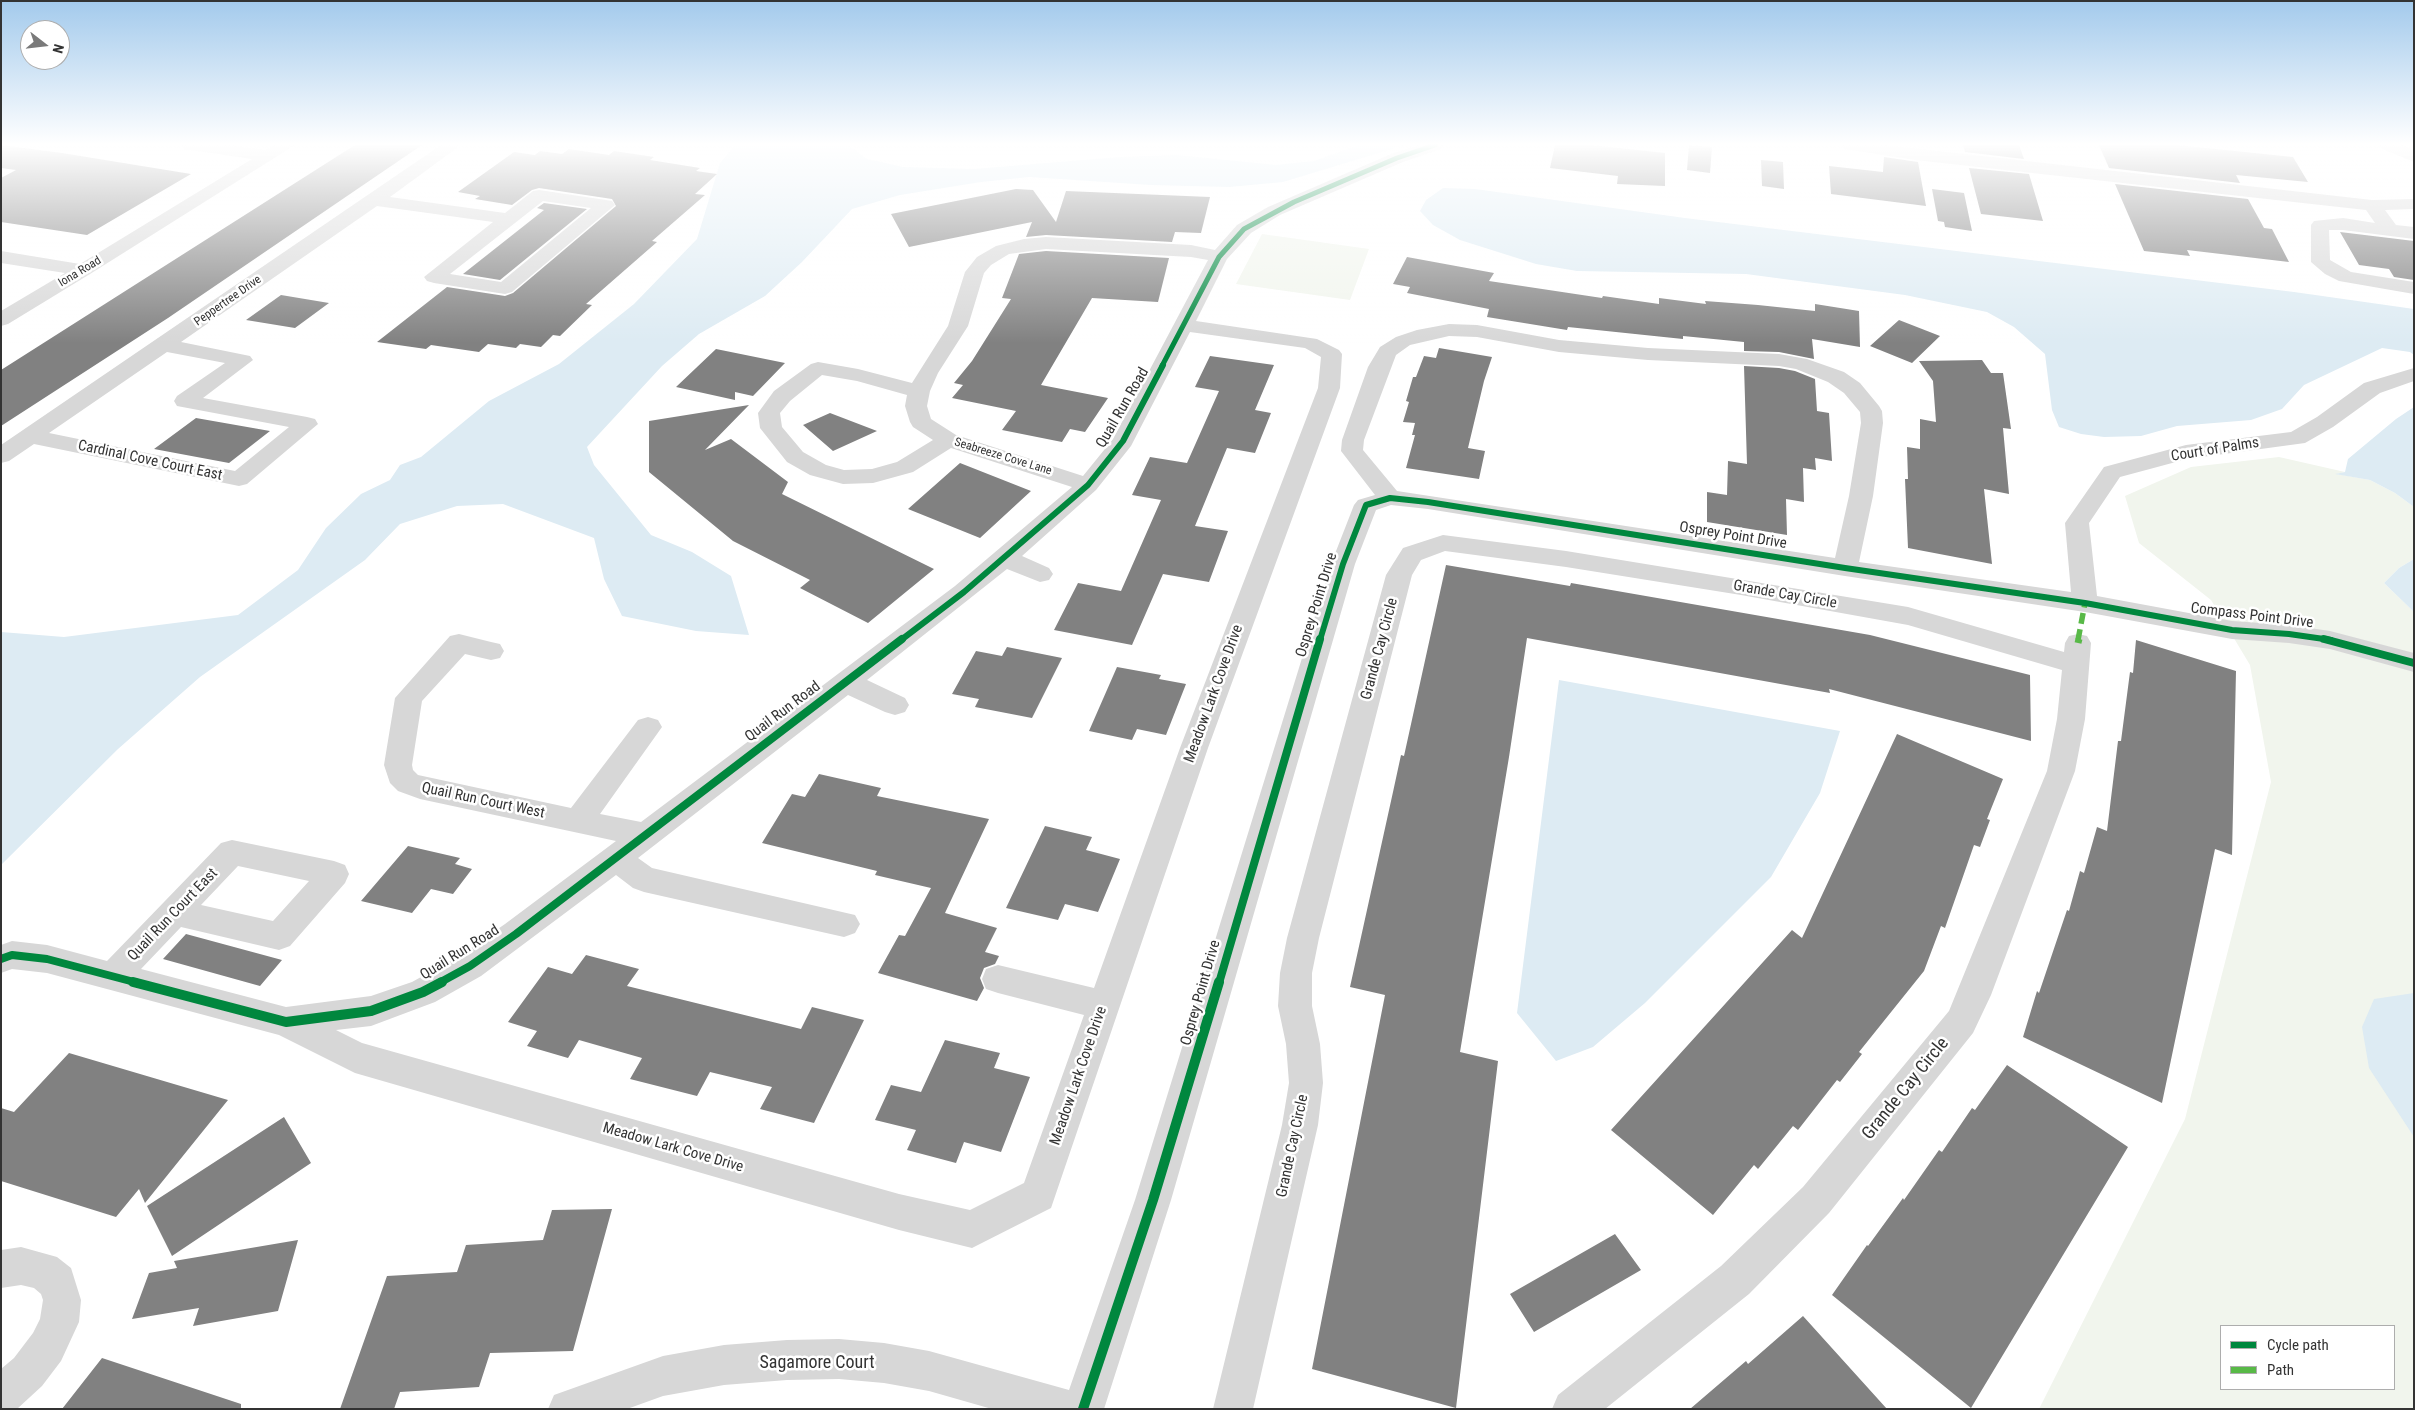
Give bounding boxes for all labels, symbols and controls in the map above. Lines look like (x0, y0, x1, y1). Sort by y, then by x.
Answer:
north arrow (20, 20, 70, 70)
text: N (50, 43, 67, 55)
street label: Iona Road (56, 254, 104, 290)
street label: Peppertree Drive (192, 273, 264, 329)
street label: Quail Run Road (1093, 365, 1153, 451)
street label: Court of Palms (2170, 434, 2260, 466)
street label: Seabreeze Cove Lane (953, 435, 1053, 479)
street label: Cardinal Cove Court East (76, 437, 224, 485)
street label: Osprey Point Drive (1678, 519, 1788, 553)
street label: Osprey Point Drive (1293, 550, 1341, 660)
street label: Grande Cay Circle (1732, 577, 1838, 613)
street label: Grande Cay Circle (1358, 596, 1402, 702)
street label: Compass Point Drive (2190, 600, 2314, 632)
street label: Meadow Lark Cove Drive (1181, 623, 1247, 765)
street label: Quail Run Road (742, 678, 824, 746)
street label: Quail Run Court West (420, 779, 546, 823)
street label: Quail Run Court East (124, 865, 222, 965)
street label: Quail Run Road (417, 922, 503, 984)
street label: Osprey Point Drive (1177, 938, 1225, 1048)
street label: Meadow Lark Cove Drive (1047, 1004, 1111, 1148)
street label: Grande Cay Circle (1858, 1033, 1954, 1145)
street label: Grande Cay Circle (1273, 1093, 1313, 1199)
street label: Meadow Lark Cove Drive (601, 1119, 745, 1177)
legend (2220, 1325, 2395, 1390)
text: Cycle path (2267, 1336, 2329, 1354)
street label: Sagamore Court (759, 1352, 875, 1374)
text: Path (2267, 1361, 2294, 1379)

